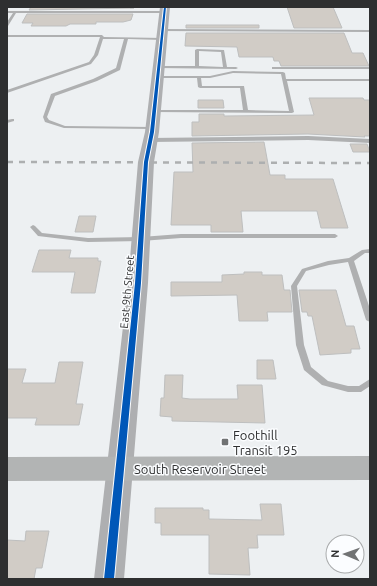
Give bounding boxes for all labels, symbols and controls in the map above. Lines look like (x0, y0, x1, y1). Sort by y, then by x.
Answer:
street label: East 9th Street (118, 254, 136, 329)
place label: Foothill Transit 195 (233, 428, 298, 457)
marker: Foothill Transit 195 (220, 437, 230, 447)
street label: South Reservoir Street (134, 462, 266, 476)
north arrow (325, 534, 365, 574)
text: N (329, 549, 341, 558)

